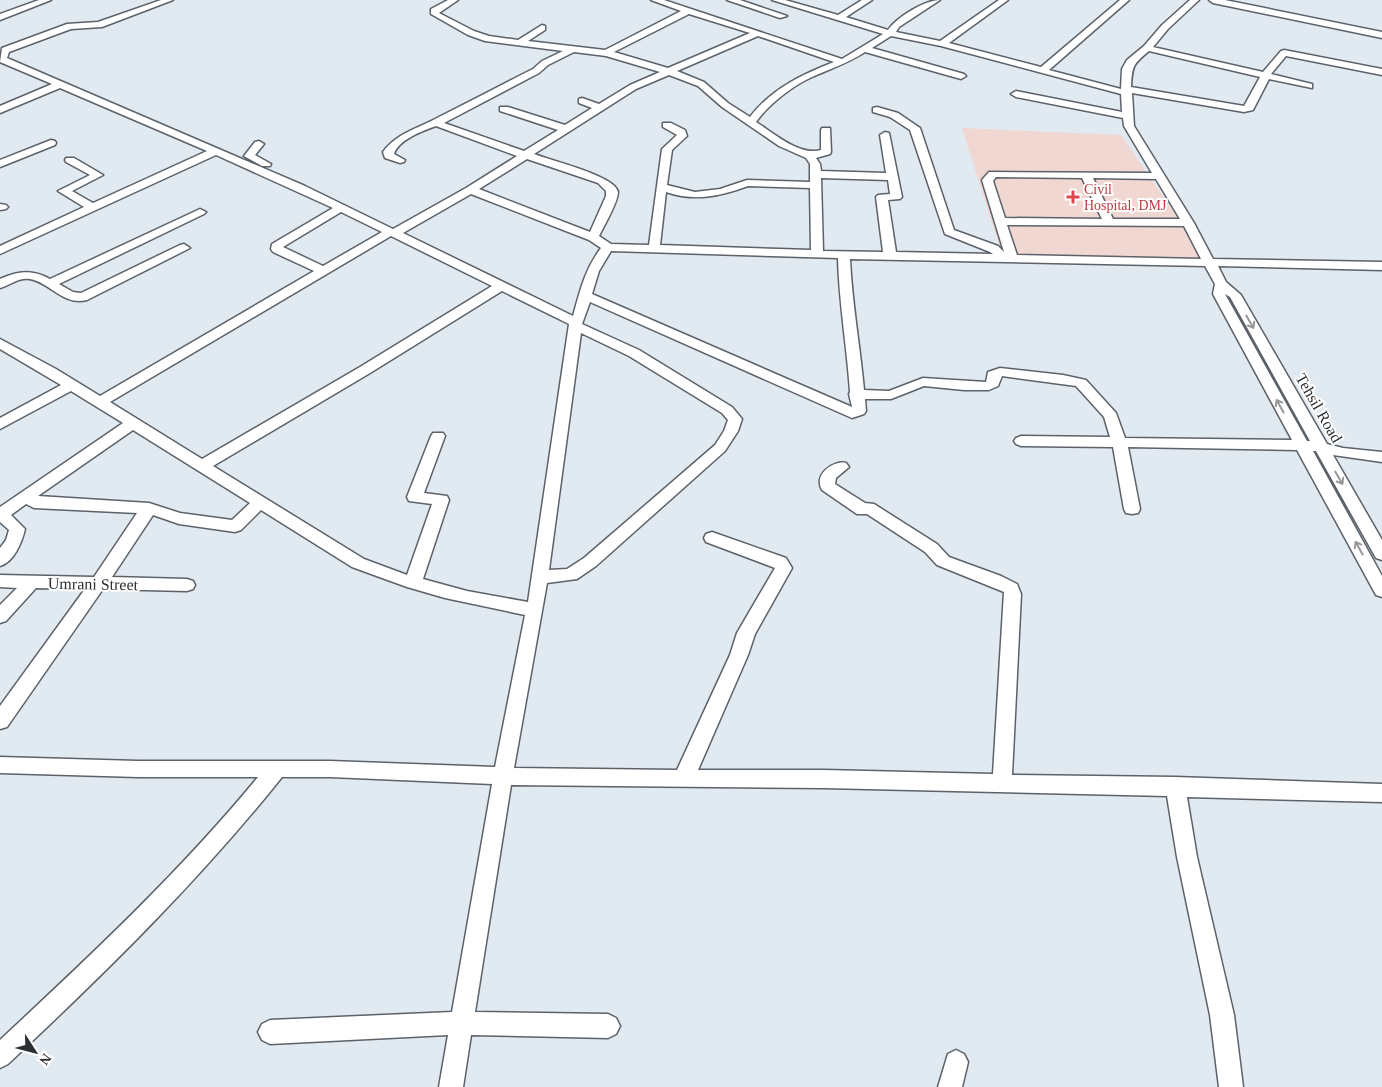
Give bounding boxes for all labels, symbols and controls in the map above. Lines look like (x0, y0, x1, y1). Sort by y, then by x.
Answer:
place label: Civil Hospital, DMJ (1084, 182, 1167, 213)
marker: Civil Hospital, DMJ (1066, 190, 1080, 204)
one-way arrow (1246, 314, 1255, 329)
street label: Tehsil Road (1292, 371, 1346, 445)
one-way arrow (1275, 399, 1284, 414)
one-way arrow (1334, 471, 1344, 486)
one-way arrow (1353, 542, 1363, 556)
street label: Umrani Street (48, 575, 139, 593)
north arrow (10, 1027, 60, 1077)
text: N (36, 1051, 54, 1068)

